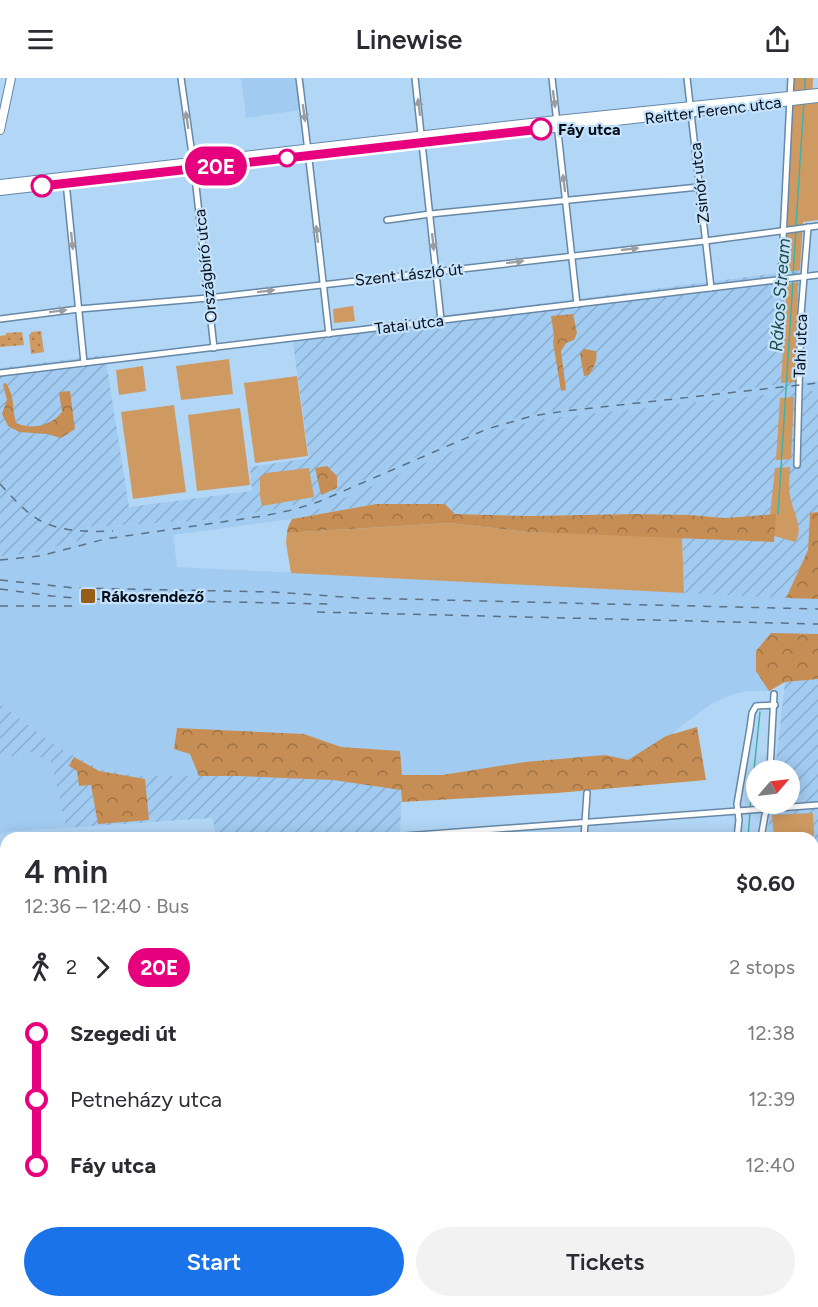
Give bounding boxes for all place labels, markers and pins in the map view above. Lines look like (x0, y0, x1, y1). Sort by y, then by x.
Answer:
marker: Fáy utca (530, 118, 552, 140)
place label: Fáy utca (558, 120, 621, 139)
unlabelled marker (278, 149, 296, 167)
unlabelled marker (31, 175, 53, 197)
marker: Rákosrendező (79, 587, 97, 605)
place label: Rákosrendező (101, 587, 205, 606)

